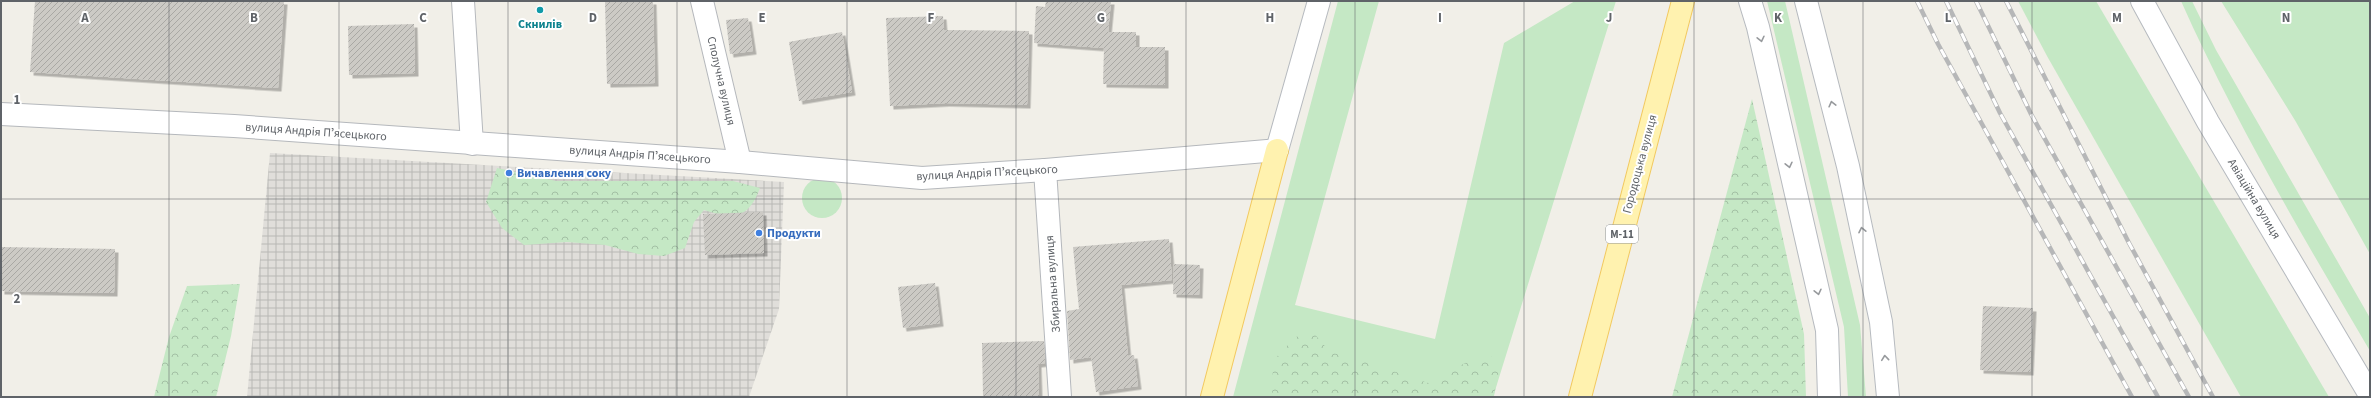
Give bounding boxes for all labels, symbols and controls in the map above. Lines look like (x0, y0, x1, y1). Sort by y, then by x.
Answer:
marker: Скнилів (535, 5, 545, 15)
text: A (80, 9, 89, 27)
text: B (250, 9, 258, 27)
text: C (419, 9, 427, 27)
text: D (589, 9, 597, 27)
text: E (758, 9, 766, 27)
text: F (928, 9, 935, 27)
text: G (1097, 9, 1105, 27)
text: H (1266, 9, 1274, 27)
text: I (1438, 9, 1442, 27)
text: J (1606, 9, 1612, 27)
text: K (1774, 9, 1783, 27)
text: L (1945, 9, 1952, 27)
text: M (2112, 9, 2122, 27)
text: N (2282, 9, 2290, 27)
place label: Скнилів (518, 16, 562, 33)
street label: Сполучна вулиця (702, 35, 740, 127)
one-way arrow (1756, 35, 1764, 42)
text: 1 (14, 91, 21, 109)
one-way arrow (1829, 101, 1837, 107)
street label: Городоцька вулиця (1619, 113, 1661, 215)
street label: вулиця Андрія Пʼясецького (245, 119, 387, 145)
street label: вулиця Андрія Пʼясецького (569, 142, 711, 168)
street label: Авіаційна вулиця (2223, 156, 2285, 242)
street label: вулиця Андрія Пʼясецького (916, 161, 1058, 185)
one-way arrow (1785, 162, 1793, 168)
place label: Вичавлення соку (517, 165, 612, 182)
marker: Вичавлення соку (504, 168, 514, 178)
place label: Продукти (767, 225, 821, 242)
road number: М-11 (1606, 225, 1638, 243)
one-way arrow (1858, 227, 1866, 234)
marker: Продукти (754, 228, 764, 238)
street label: Збиральна вулиця (1041, 235, 1065, 333)
one-way arrow (1814, 289, 1822, 295)
text: 2 (14, 290, 21, 308)
one-way arrow (1880, 355, 1889, 361)

